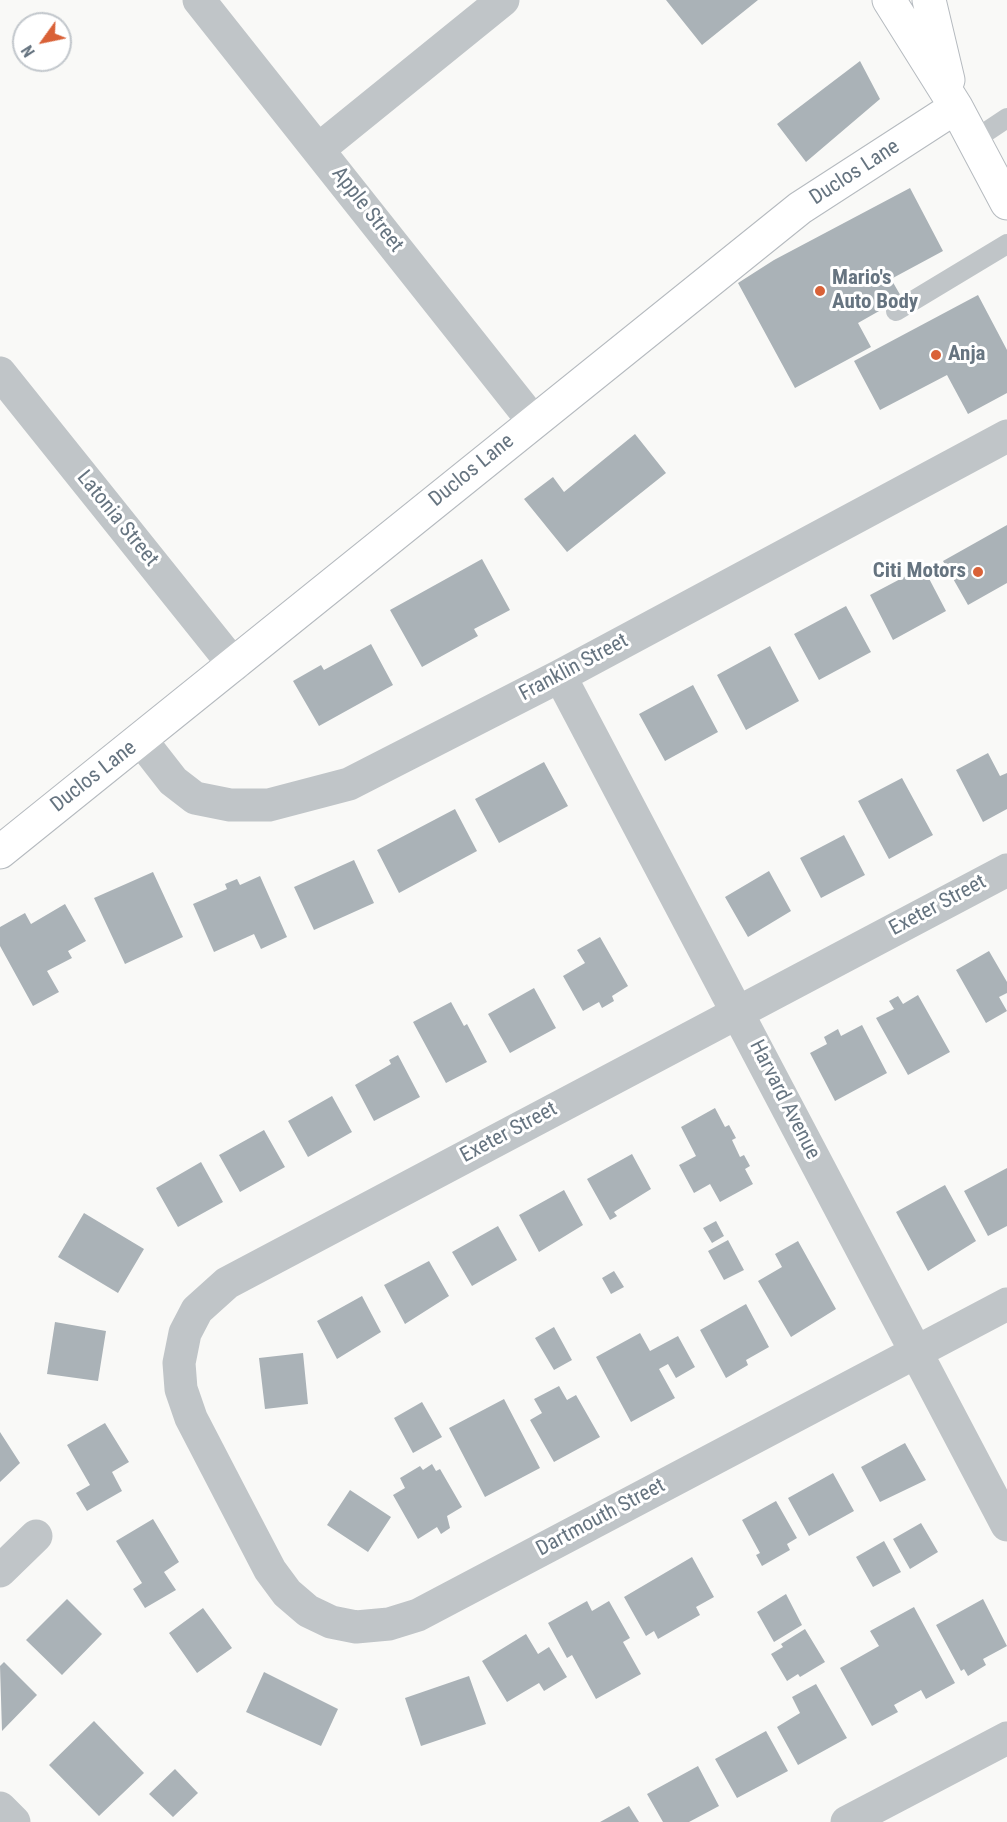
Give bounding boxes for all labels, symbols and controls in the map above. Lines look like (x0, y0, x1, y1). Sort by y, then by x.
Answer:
north arrow (12, 12, 72, 72)
text: N (18, 42, 39, 60)
street label: Duclos Lane (806, 135, 904, 211)
street label: Apple Street (326, 162, 408, 258)
place label: Mario's Auto Body (832, 266, 918, 316)
marker: Mario's Auto Body (813, 284, 827, 298)
place label: Anja (948, 342, 985, 368)
marker: Anja (929, 348, 943, 362)
street label: Duclos Lane (425, 429, 519, 513)
street label: Latonia Street (71, 466, 163, 572)
place label: Citi Motors (873, 559, 966, 585)
marker: Citi Motors (971, 565, 985, 579)
street label: Franklin Street (515, 629, 633, 707)
street label: Duclos Lane (46, 736, 142, 818)
street label: Exeter Street (885, 870, 991, 942)
street label: Harvard Avenue (743, 1036, 825, 1164)
street label: Exeter Street (456, 1097, 562, 1169)
street label: Dartmouth Street (532, 1474, 670, 1562)

